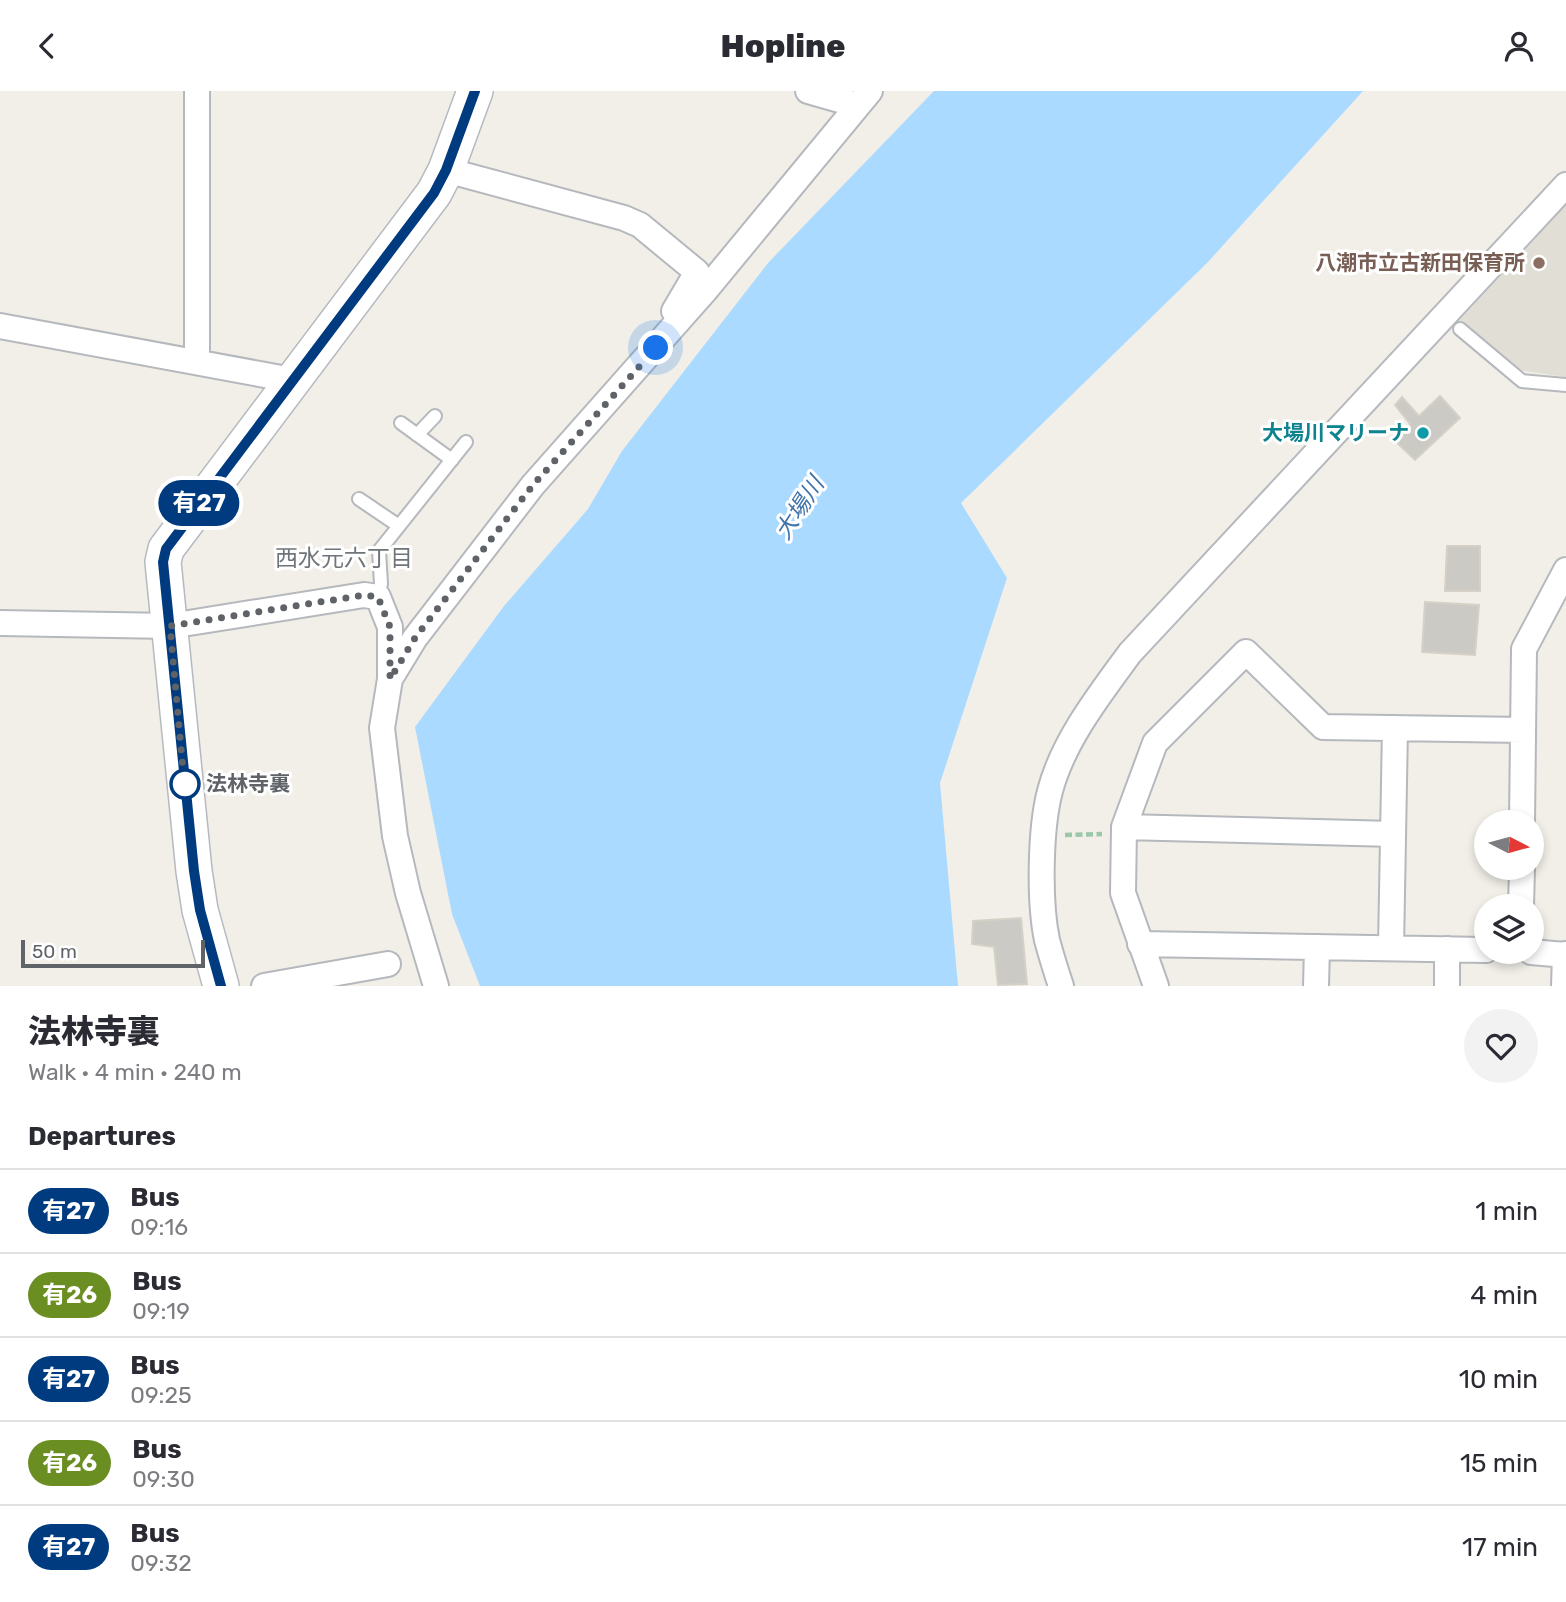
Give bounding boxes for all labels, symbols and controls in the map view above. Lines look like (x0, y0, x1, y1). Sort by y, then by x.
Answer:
icon: back (28, 27, 66, 65)
text: Hopline (720, 27, 846, 65)
icon: person (1500, 27, 1538, 65)
place label: 八潮市立古新田保育所 (1315, 250, 1525, 275)
marker: 八潮市立古新田保育所 (1531, 255, 1547, 271)
your location (638, 330, 673, 365)
place label: 大場川マリーナ (1262, 420, 1409, 445)
marker: 大場川マリーナ (1415, 425, 1431, 441)
water label: 大場川 (768, 469, 831, 545)
line badge: 有27 (159, 480, 239, 526)
text: 有27 (172, 489, 226, 517)
district label: 西水元六丁目 (275, 544, 413, 572)
marker: 法林寺裏 (170, 769, 200, 799)
place label: 法林寺裏 (206, 771, 290, 796)
north arrow (1474, 810, 1544, 880)
map controls (1474, 810, 1544, 964)
button: layers (1474, 894, 1544, 964)
scale bar (21, 937, 205, 969)
text: 50 m (32, 940, 77, 963)
button: heart (1464, 1009, 1538, 1083)
text: 法林寺裏 (28, 1012, 160, 1051)
text: Walk · 4 min · 240 m (28, 1058, 242, 1086)
text: Departures (28, 1121, 176, 1152)
text: Bus (130, 1182, 180, 1213)
text: 1 min (1475, 1196, 1538, 1227)
text: 有27 (42, 1197, 95, 1225)
text: 09:16 (130, 1213, 188, 1241)
text: Bus (132, 1266, 182, 1297)
text: 4 min (1470, 1280, 1538, 1311)
text: 有26 (42, 1281, 97, 1309)
text: 09:19 (132, 1297, 190, 1325)
text: Bus (130, 1350, 180, 1381)
text: 10 min (1459, 1364, 1538, 1395)
text: 有27 (42, 1365, 95, 1393)
text: 09:25 (130, 1381, 192, 1409)
text: Bus (132, 1434, 182, 1465)
text: 15 min (1460, 1448, 1538, 1479)
text: 有26 (42, 1449, 97, 1477)
text: 09:30 (132, 1465, 195, 1493)
text: Bus (130, 1518, 180, 1549)
text: 17 min (1462, 1532, 1538, 1563)
text: 有27 (42, 1533, 95, 1561)
text: 09:32 (130, 1549, 192, 1577)

